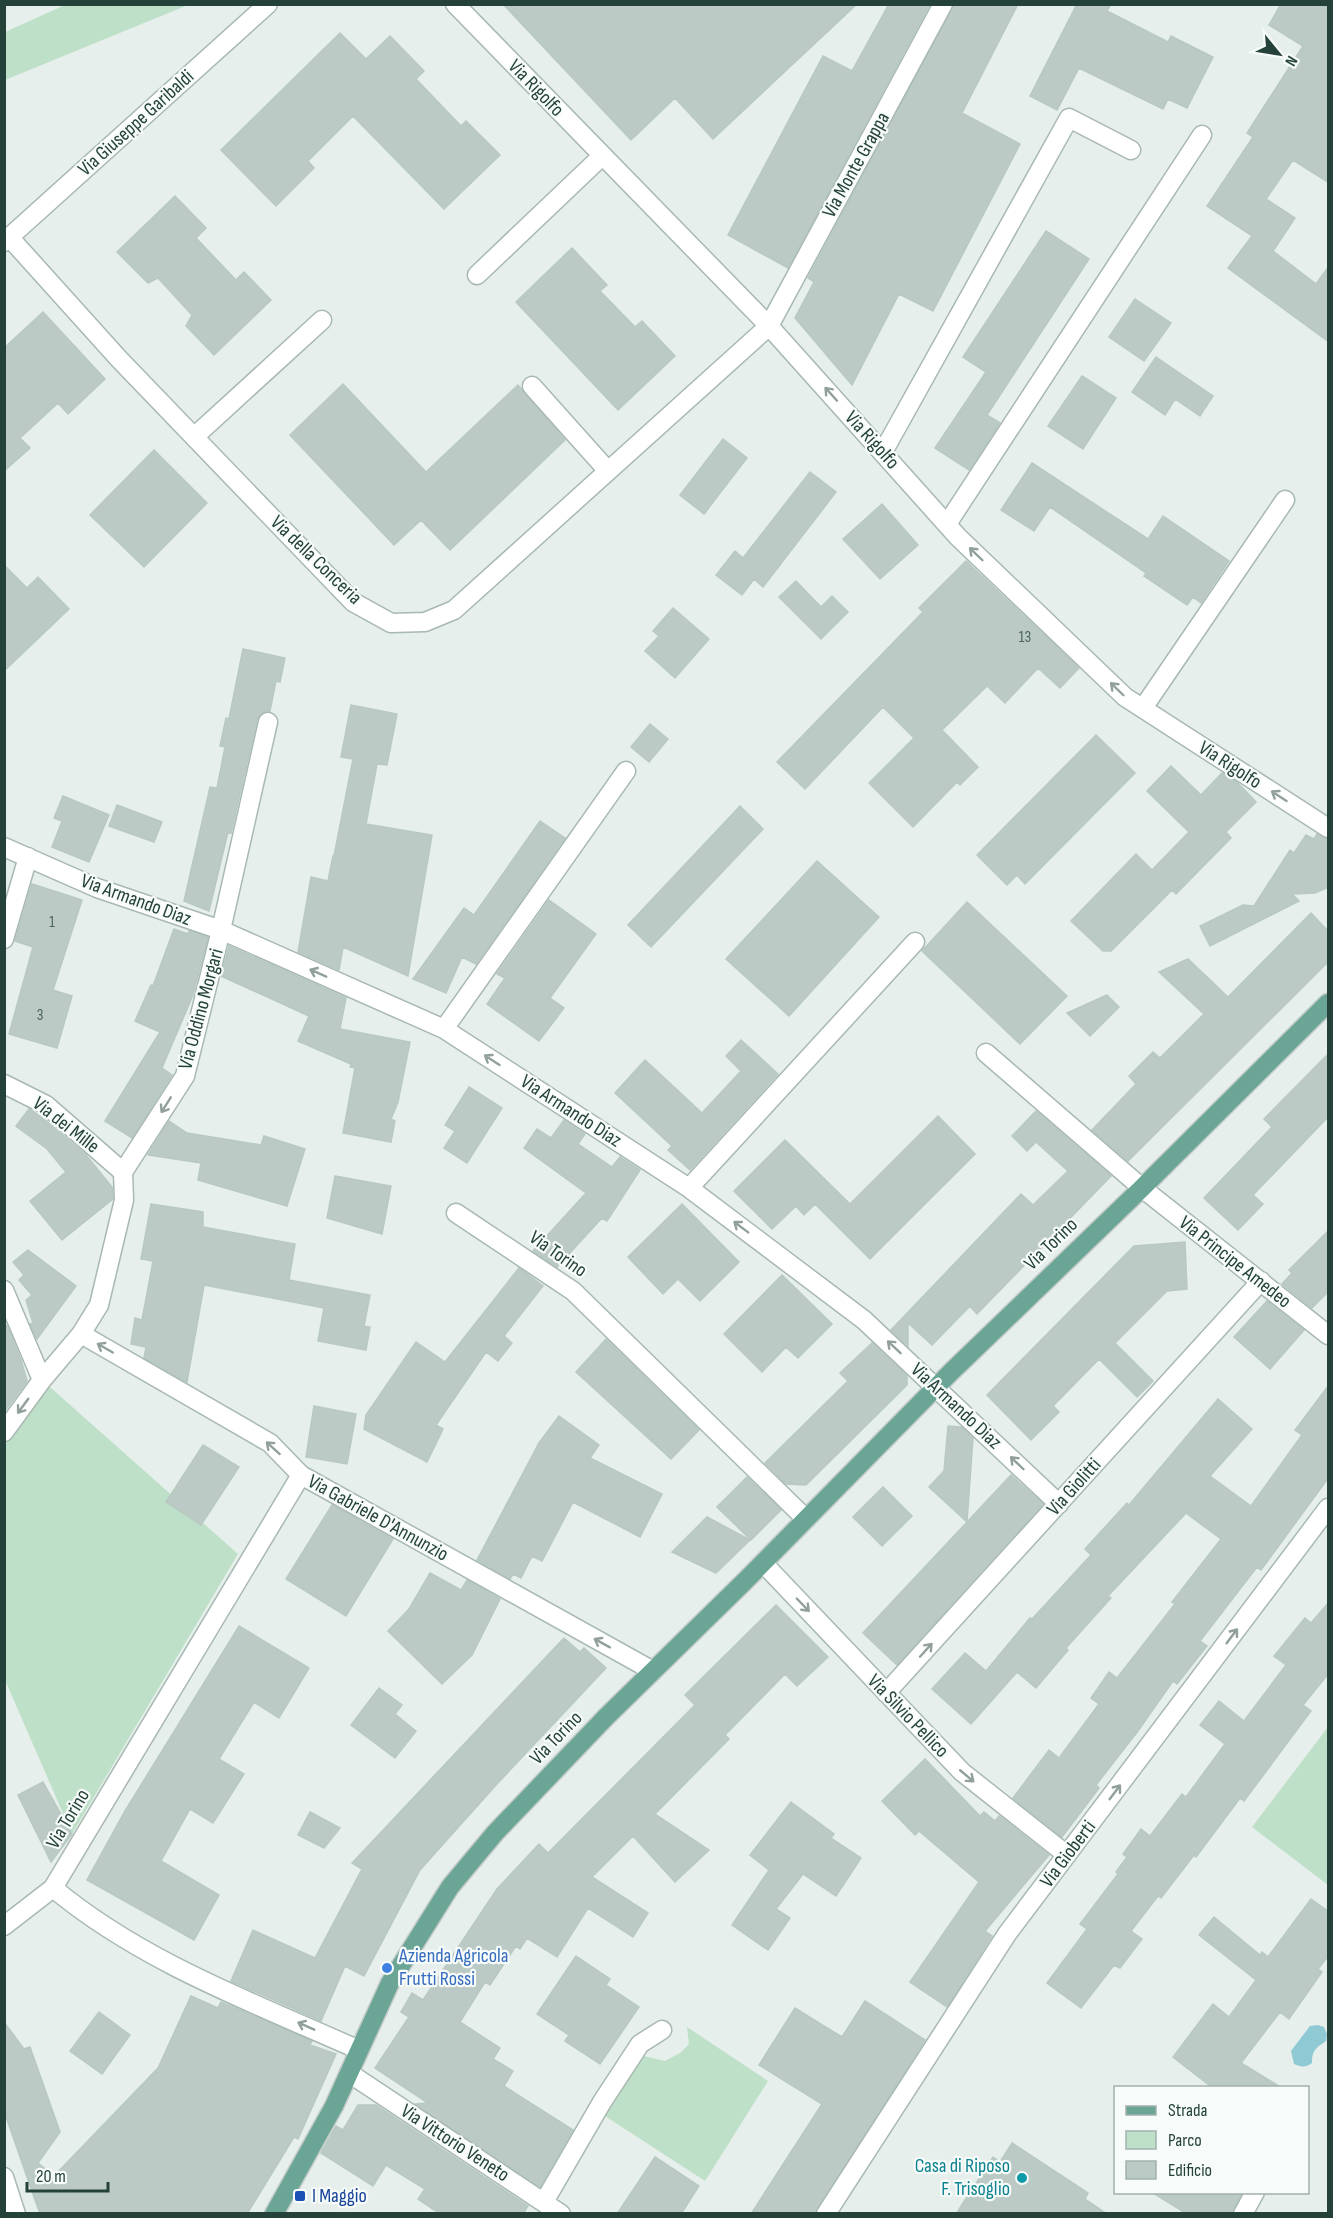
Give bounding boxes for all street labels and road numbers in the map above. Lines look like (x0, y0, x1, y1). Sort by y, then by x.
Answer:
street label: Via Rigolfo (503, 54, 569, 122)
street label: Via Giuseppe Garibaldi (73, 65, 199, 181)
street label: Via Monte Grappa (817, 108, 895, 222)
street label: Via Rigolfo (840, 406, 904, 474)
street label: Via della Conceria (265, 510, 367, 610)
street label: Via Rigolfo (1194, 736, 1266, 794)
street label: Via Armando Diaz (78, 869, 194, 931)
street label: Via Oddino Morgari (173, 946, 229, 1072)
street label: Via Armando Diaz (516, 1069, 626, 1153)
street label: Via dei Mille (28, 1092, 104, 1158)
street label: Via Principe Amedeo (1174, 1211, 1296, 1313)
street label: Via Torino (1019, 1213, 1083, 1275)
street label: Via Torino (524, 1226, 592, 1282)
street label: Via Armando Diaz (906, 1358, 1006, 1454)
street label: Via Giolitti (1042, 1453, 1106, 1521)
street label: Via Gabriele D'Annunzio (303, 1469, 453, 1567)
street label: Via Silvio Pellico (862, 1669, 954, 1763)
street label: Via Torino (525, 1706, 587, 1770)
street label: Via Torino (41, 1785, 95, 1853)
street label: Via Gioberti (1035, 1816, 1101, 1892)
street label: Via Vittorio Veneto (396, 2099, 514, 2187)

